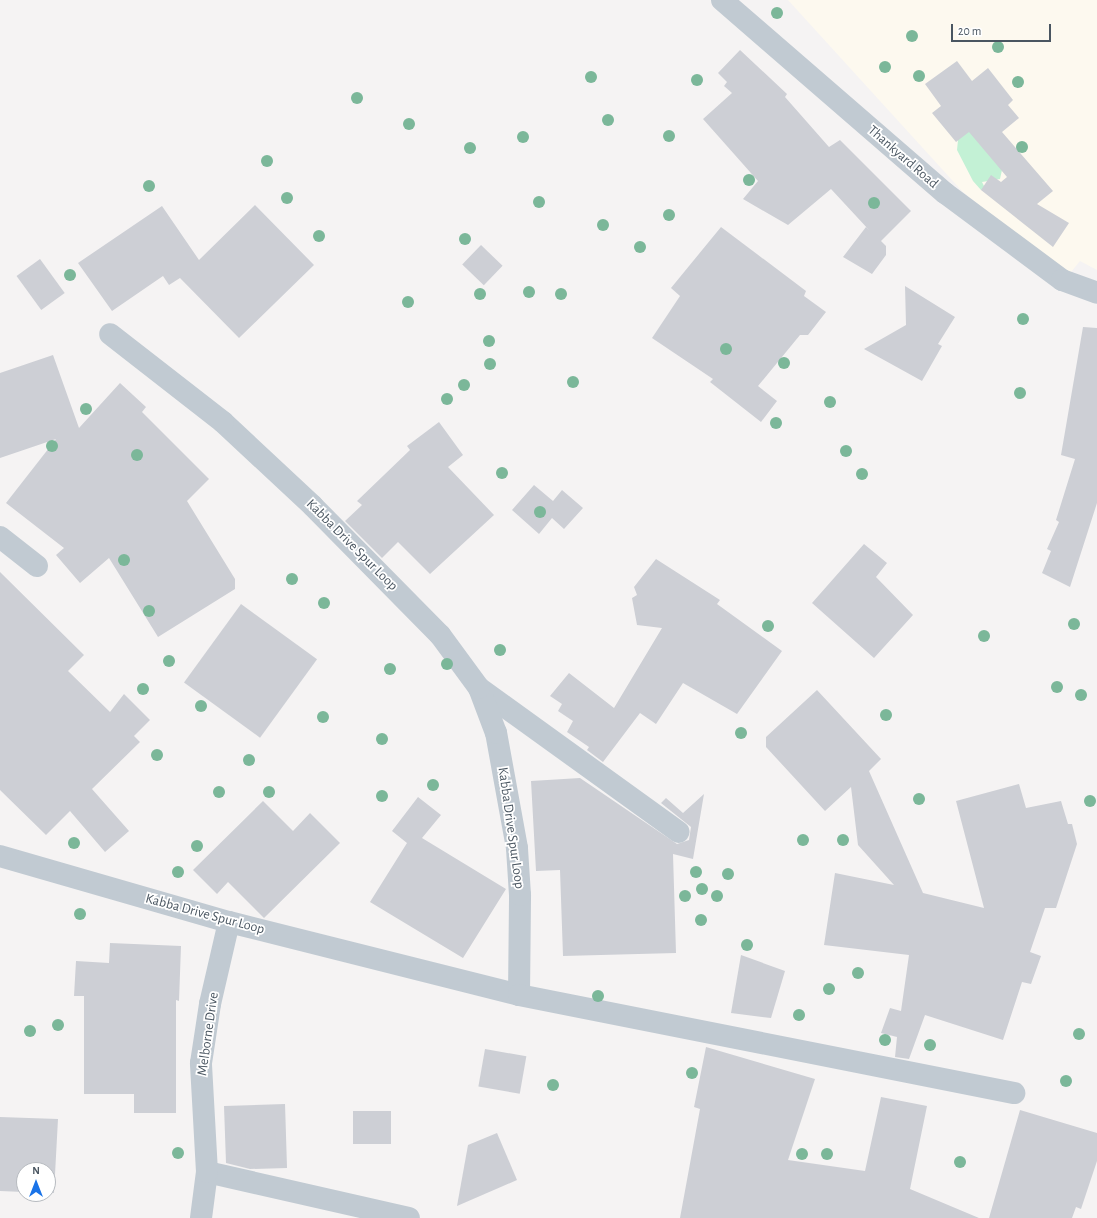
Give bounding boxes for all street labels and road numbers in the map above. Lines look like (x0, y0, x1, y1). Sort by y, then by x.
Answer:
street label: Thankyard Road (864, 122, 942, 192)
street label: Kabba Drive Spur Loop (303, 496, 401, 594)
street label: Kabba Drive Spur Loop (494, 766, 528, 890)
street label: Kabba Drive Spur Loop (144, 890, 266, 938)
street label: Melborne Drive (194, 991, 222, 1077)

